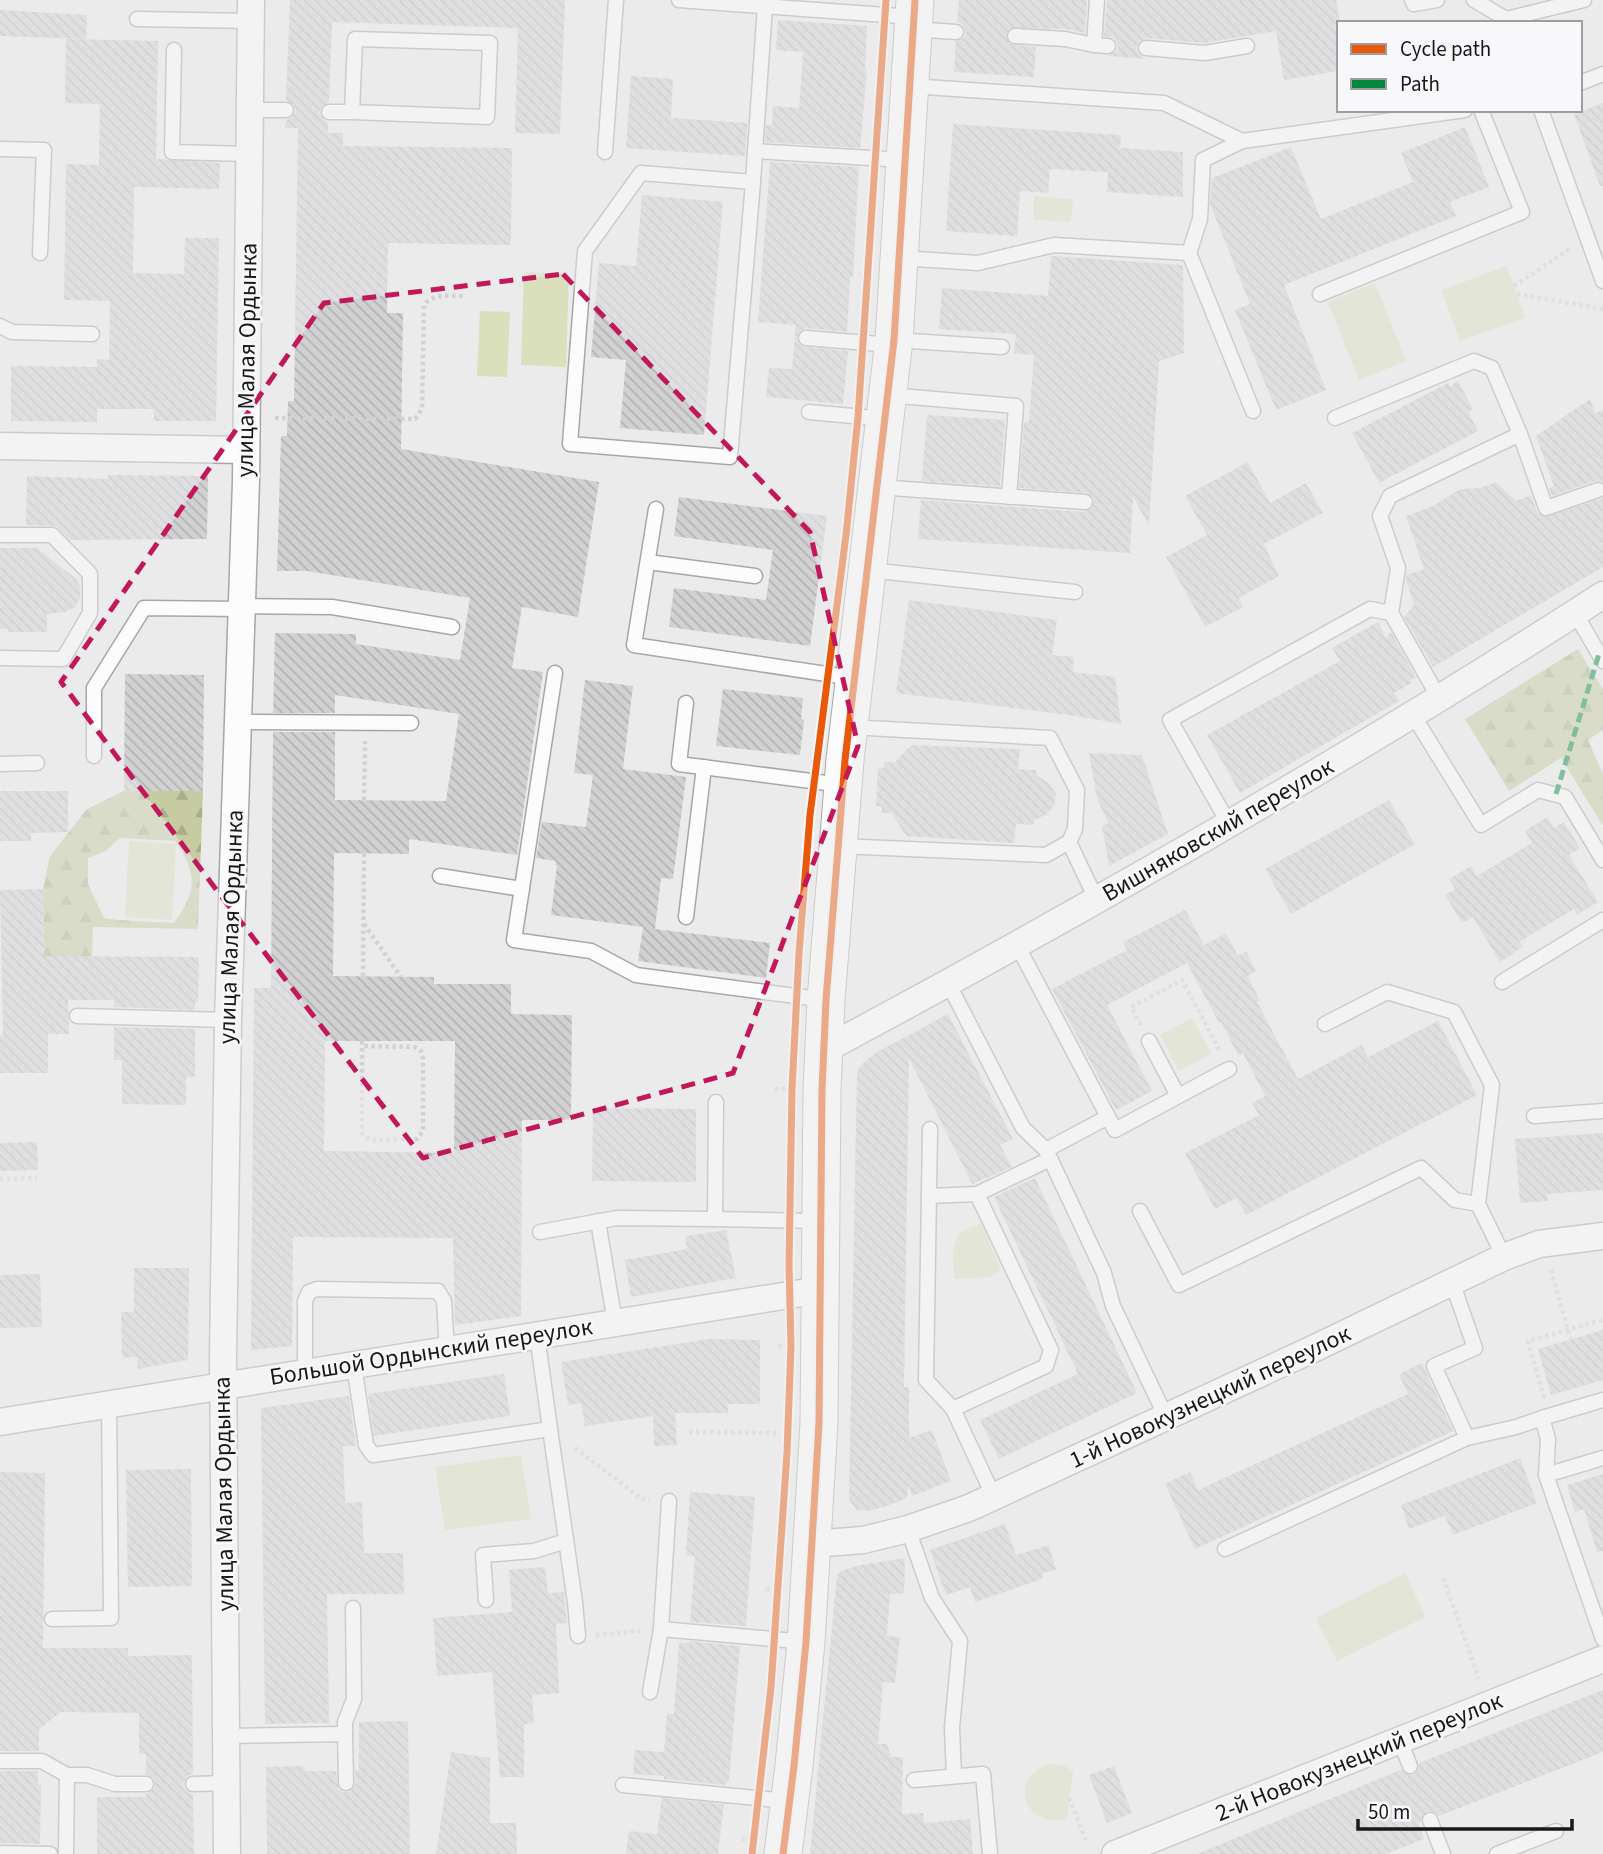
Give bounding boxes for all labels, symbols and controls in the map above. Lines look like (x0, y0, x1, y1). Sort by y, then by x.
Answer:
legend (1337, 21, 1582, 112)
text: Cycle path (1400, 34, 1491, 64)
text: Path (1400, 69, 1440, 99)
street label: улица Малая Ордынка (227, 242, 267, 478)
street label: Вишняковский переулок (1096, 749, 1340, 911)
street label: улица Малая Ордынка (209, 809, 253, 1045)
street label: Большой Ордынский переулок (267, 1309, 595, 1395)
street label: 1-й Новокузнецкий переулок (1064, 1316, 1357, 1478)
street label: улица Малая Ордынка (204, 1376, 244, 1612)
street label: 2-й Новокузнецкий переулок (1210, 1683, 1508, 1831)
scale bar (1358, 1787, 1572, 1831)
text: 50 m (1368, 1797, 1410, 1827)

